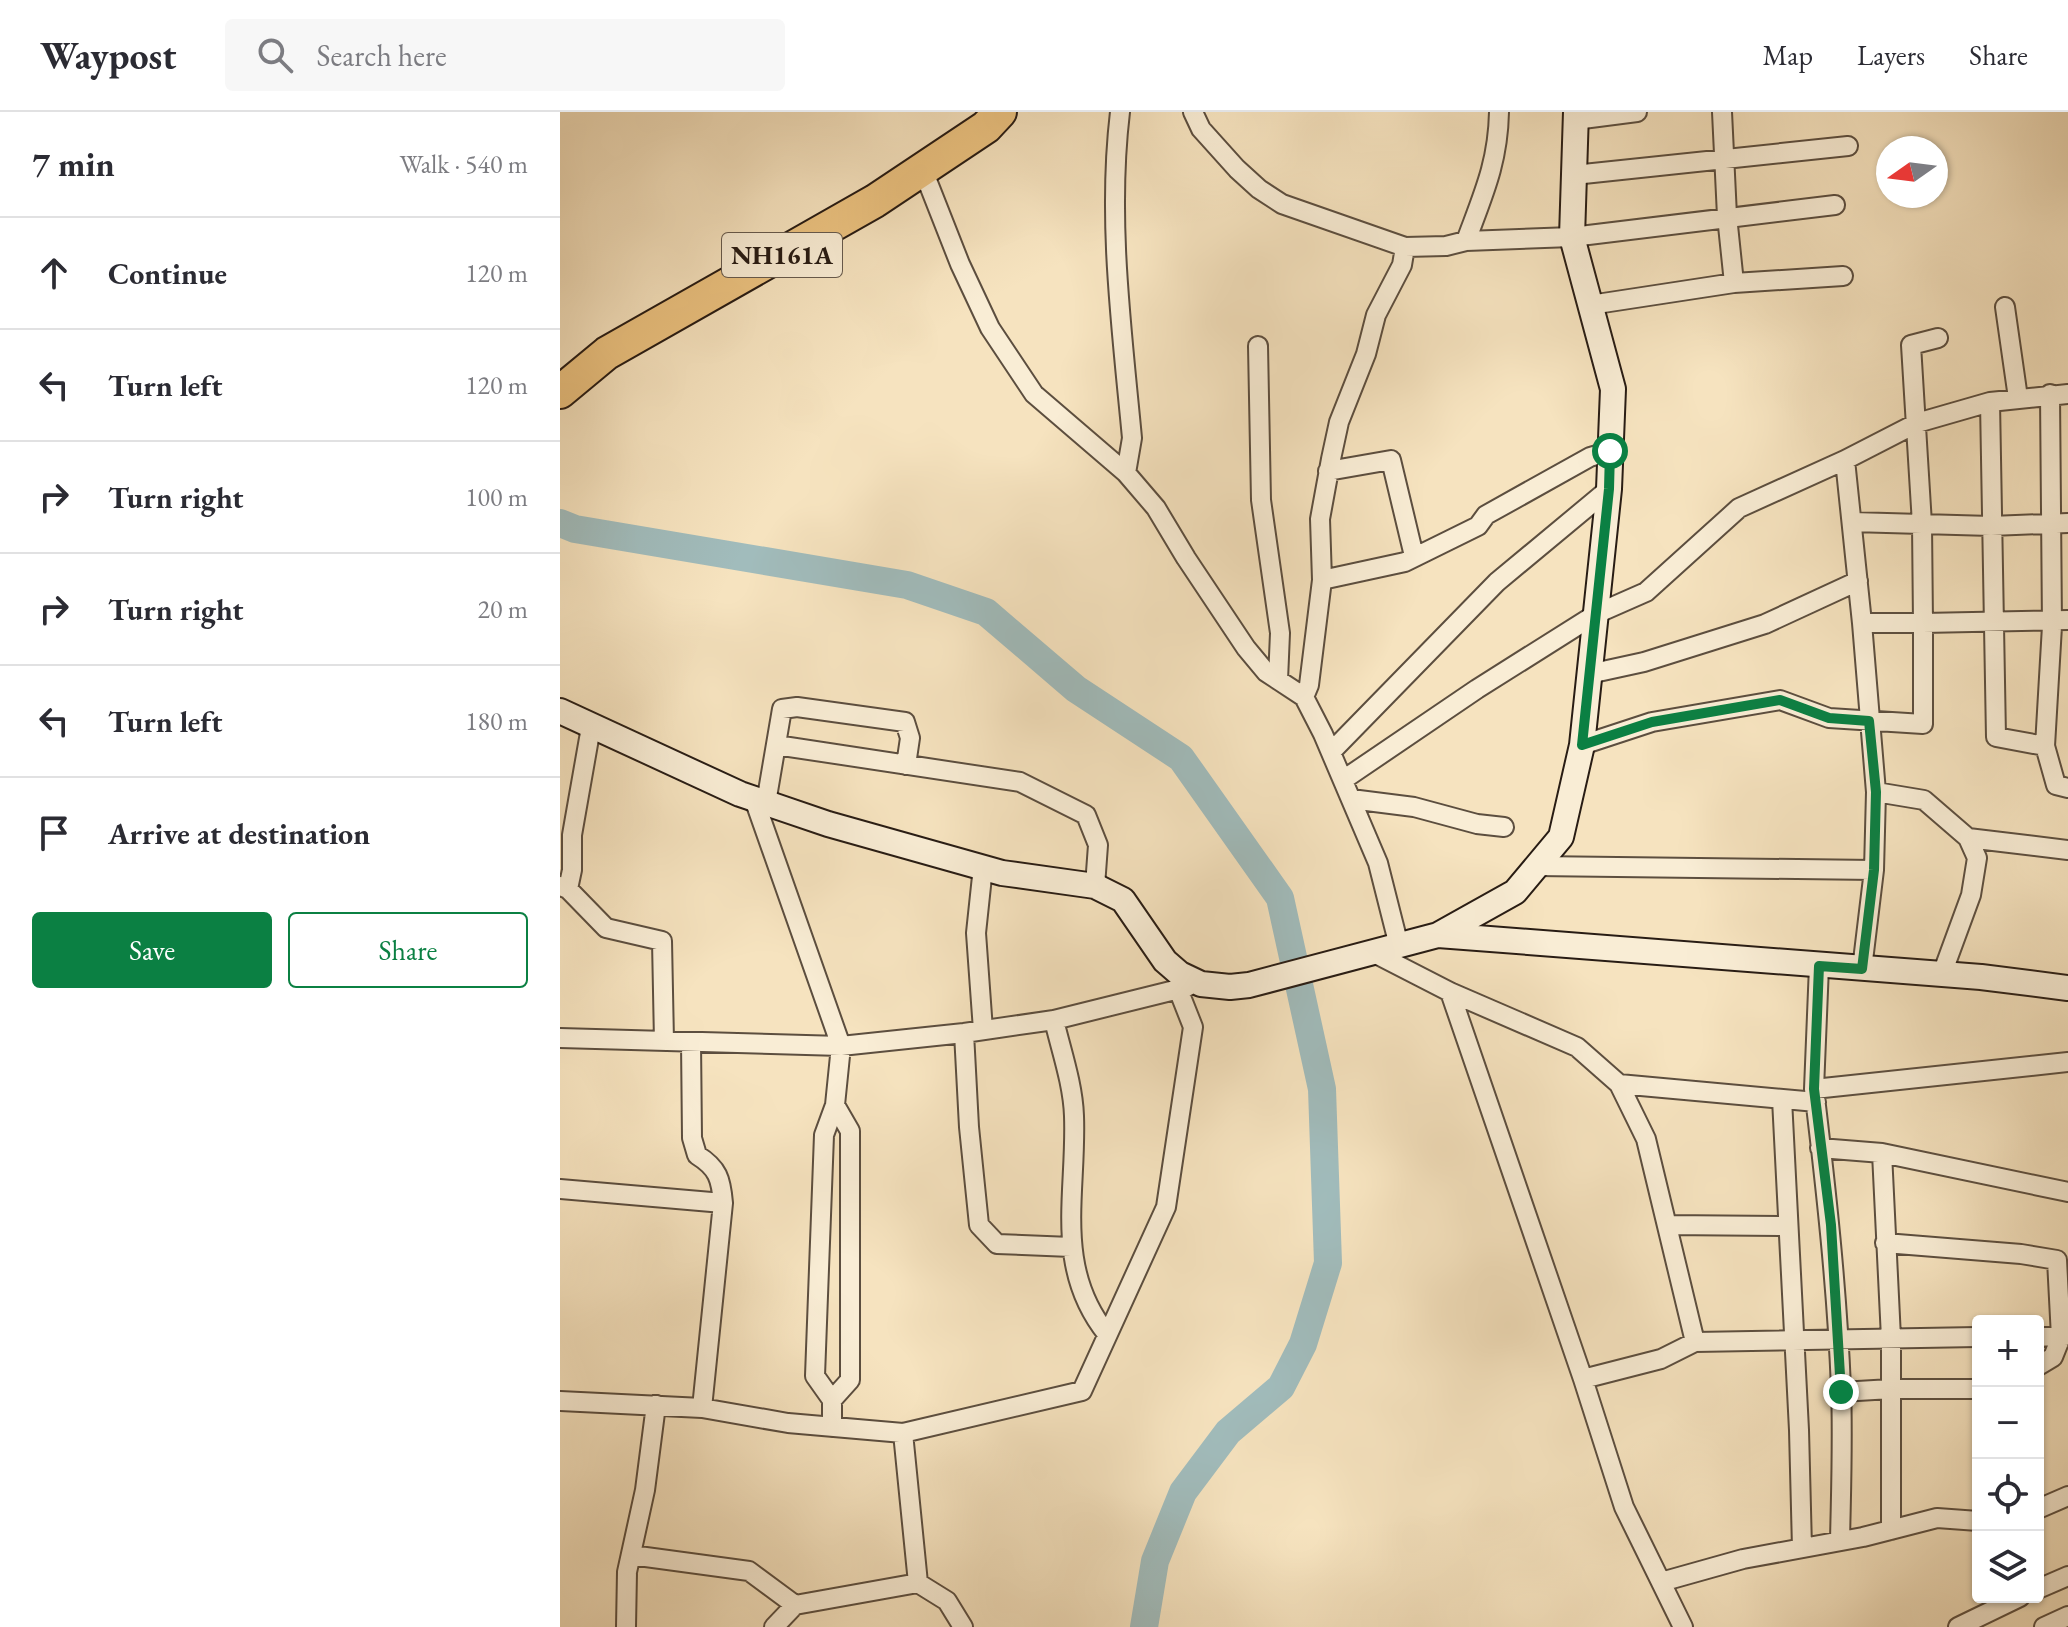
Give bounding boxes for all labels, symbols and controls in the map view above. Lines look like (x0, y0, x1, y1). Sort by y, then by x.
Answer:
search box (225, 19, 785, 91)
text: Waypost (40, 31, 177, 80)
icon: search (253, 33, 297, 77)
text: Search here (317, 36, 447, 75)
text: Map (1763, 37, 1813, 73)
text: Layers (1857, 37, 1925, 73)
text: Share (1969, 37, 2028, 73)
north arrow (1876, 136, 1948, 208)
text: 7 min (32, 142, 115, 186)
text: Walk · 540 m (400, 147, 528, 181)
road number: NH161A (722, 233, 842, 277)
icon: ahead (32, 251, 76, 295)
text: Continue (108, 254, 227, 293)
text: 120 m (465, 256, 528, 290)
icon: left (32, 363, 76, 407)
text: Turn left (108, 366, 222, 405)
text: 120 m (465, 368, 528, 402)
route start (1592, 433, 1628, 469)
icon: right (32, 475, 76, 519)
text: Turn right (108, 478, 244, 517)
text: 100 m (465, 480, 528, 514)
icon: right (32, 587, 76, 631)
text: Turn right (108, 590, 244, 629)
text: 20 m (478, 592, 528, 626)
icon: left (32, 699, 76, 743)
text: Turn left (108, 702, 222, 741)
text: 180 m (465, 704, 528, 738)
icon: arrive (32, 811, 76, 855)
text: Arrive at destination (108, 814, 370, 853)
button: Save (32, 912, 272, 988)
button: Share (288, 912, 528, 988)
map controls (1972, 1315, 2044, 1603)
button: + (1972, 1315, 2044, 1387)
route end (1823, 1374, 1859, 1410)
button: − (1972, 1387, 2044, 1459)
button: locate (1972, 1459, 2044, 1531)
button: layers (1972, 1531, 2044, 1603)

